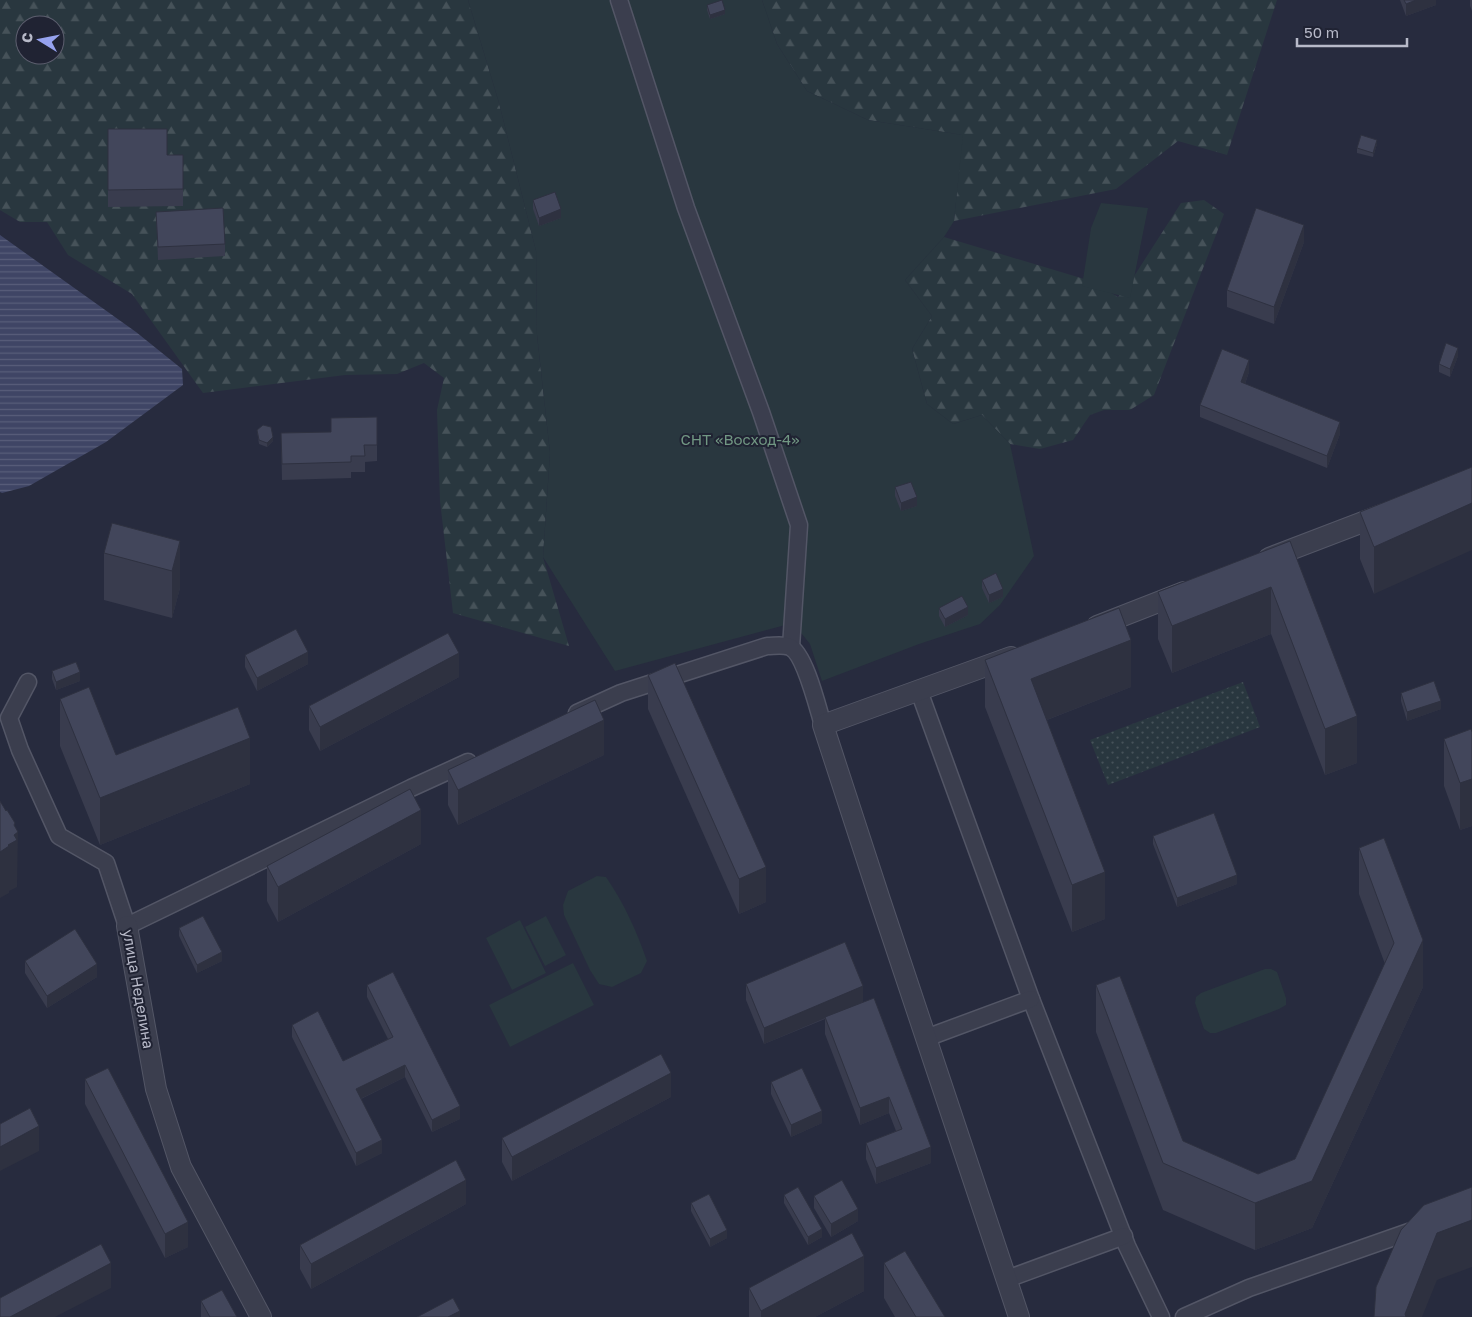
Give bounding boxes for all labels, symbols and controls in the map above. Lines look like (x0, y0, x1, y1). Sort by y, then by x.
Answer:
north arrow (15, 15, 65, 65)
scale bar (1297, 15, 1407, 47)
text: 50 m (1304, 23, 1339, 41)
text: С (17, 31, 36, 44)
park label: СНТ «Восход-4» (681, 430, 799, 448)
street label: улица Неделина (120, 928, 158, 1050)

